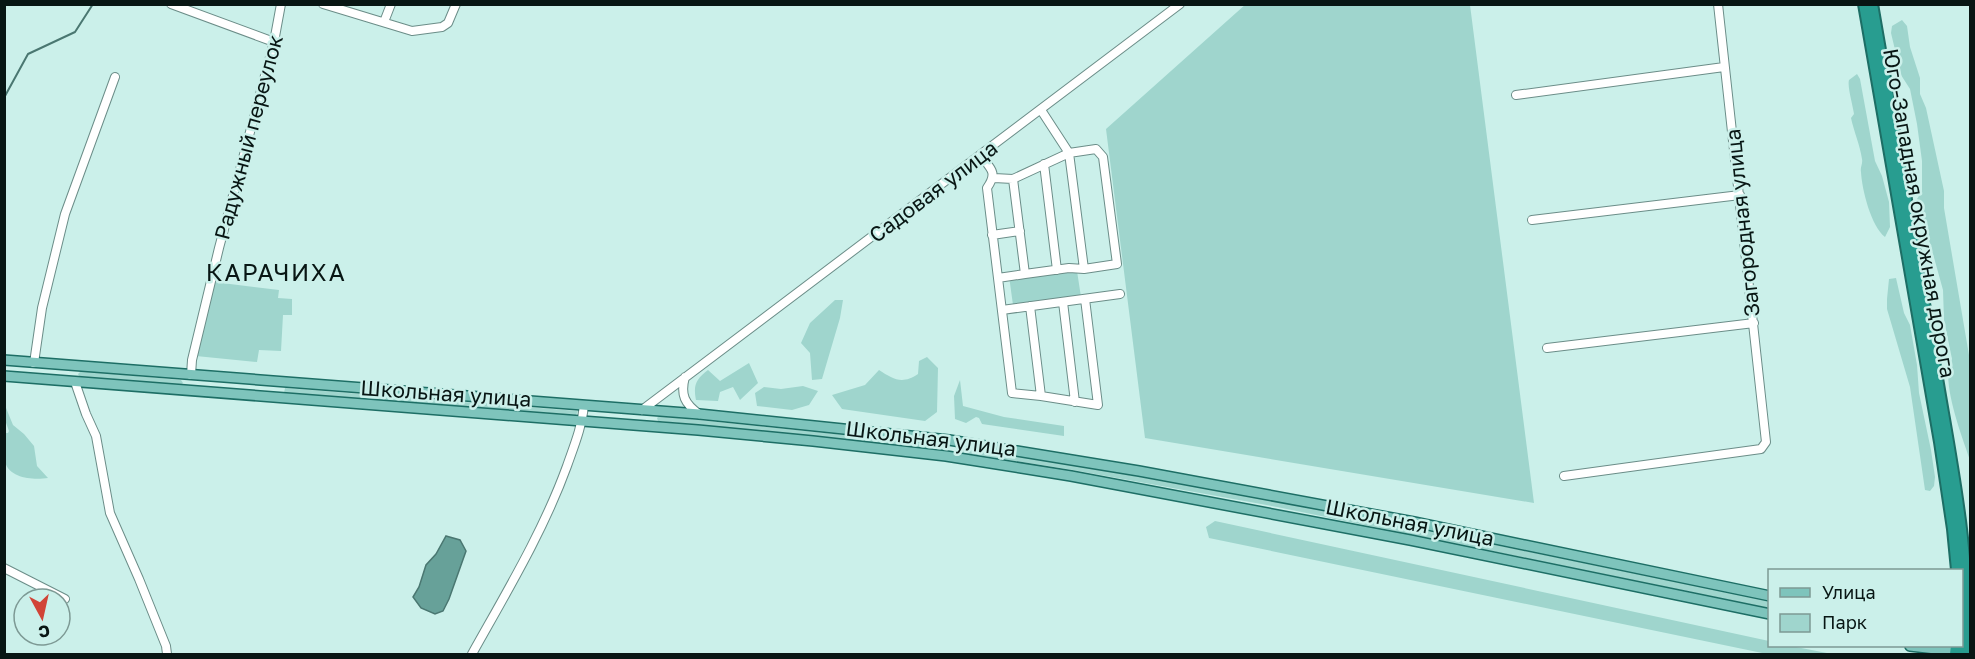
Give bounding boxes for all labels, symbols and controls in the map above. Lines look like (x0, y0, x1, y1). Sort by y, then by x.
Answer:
street label: Радужный переулок (208, 32, 288, 242)
street label: Юго-Западная окружная дорога (1878, 46, 1962, 380)
street label: Загородная улица (1719, 128, 1765, 318)
street label: Садовая улица (864, 134, 1002, 248)
district label: КАРАЧИХА (206, 257, 346, 286)
street label: Школьная улица (360, 374, 532, 412)
street label: Школьная улица (844, 415, 1018, 461)
street label: Школьная улица (1324, 493, 1496, 551)
legend (1768, 569, 1963, 647)
text: Улица (1822, 581, 1876, 603)
north arrow (12, 587, 72, 647)
text: Парк (1822, 611, 1867, 633)
text: С (37, 621, 51, 643)

